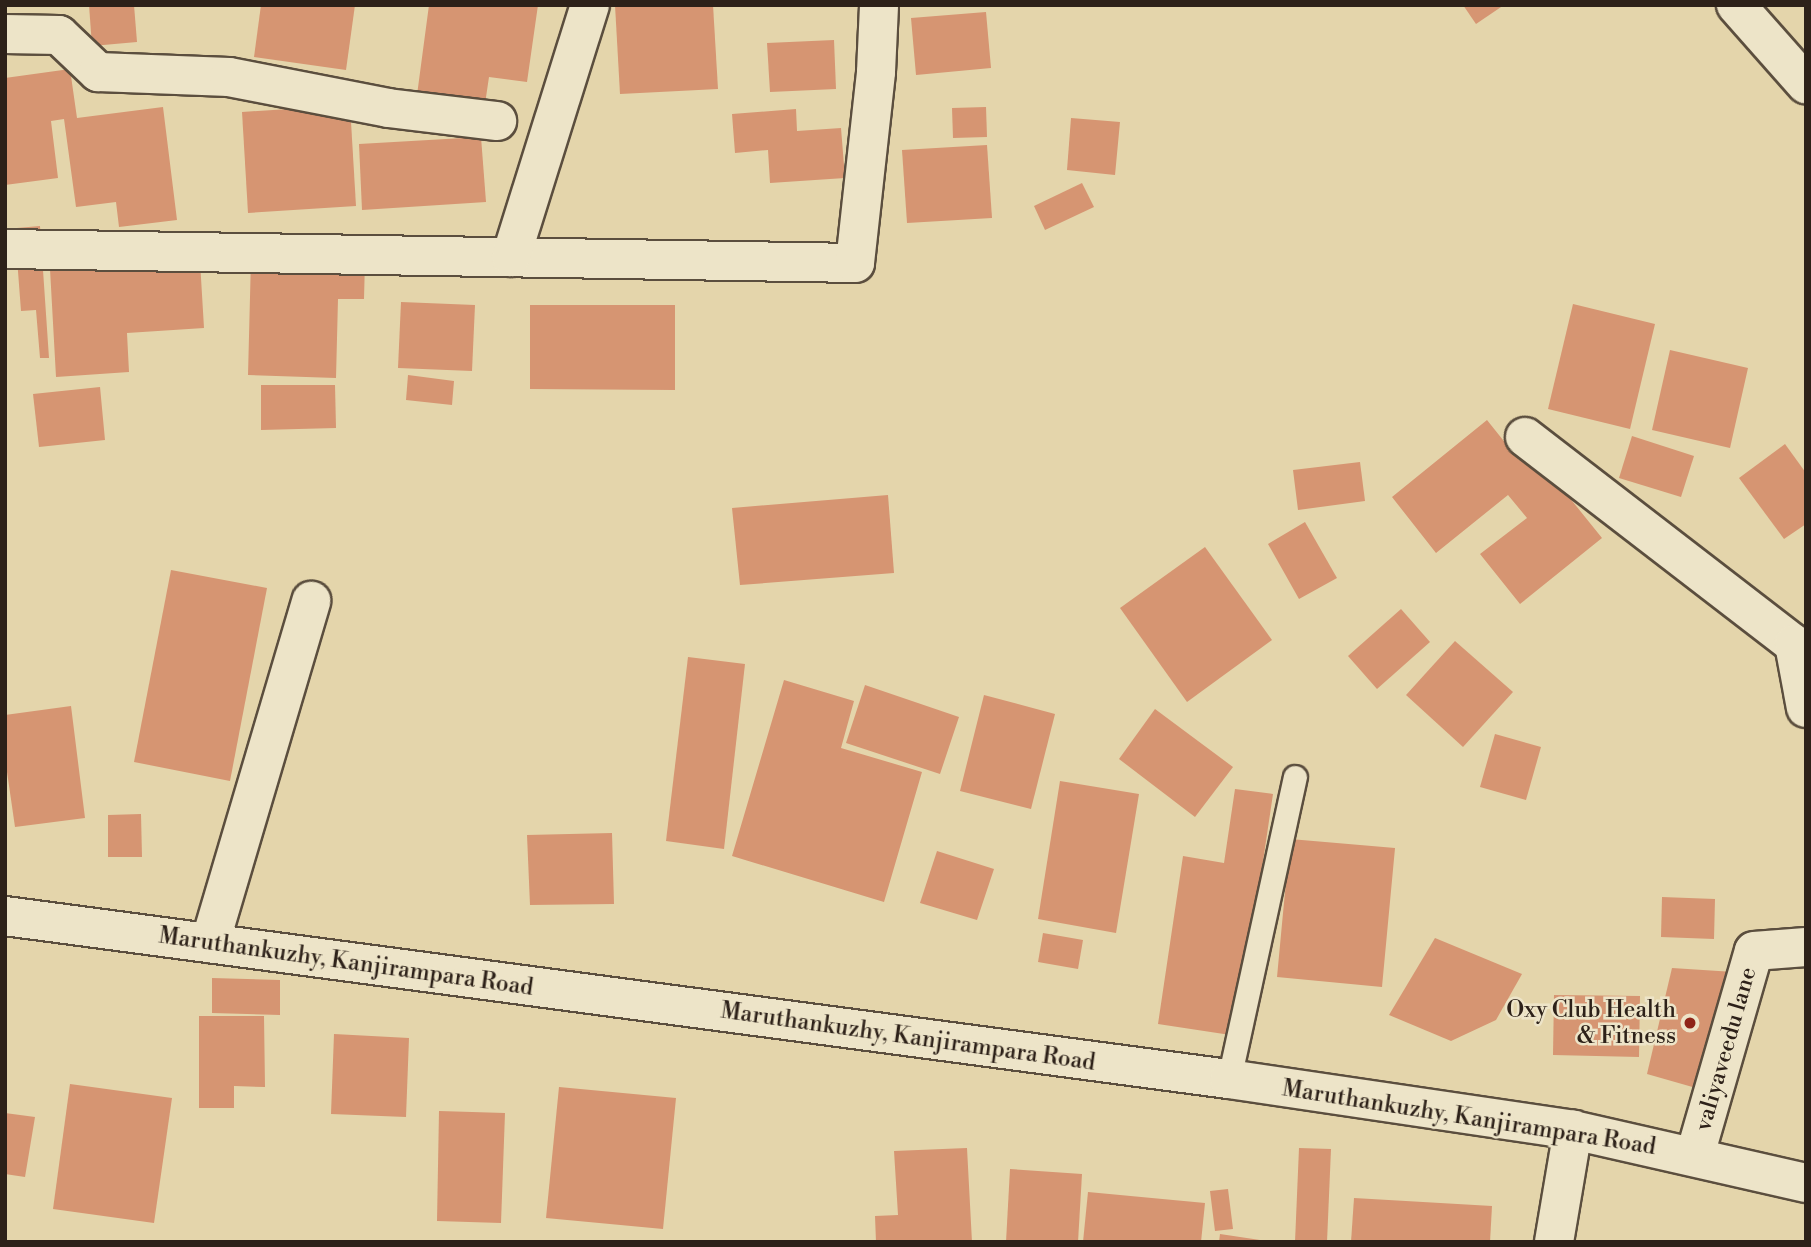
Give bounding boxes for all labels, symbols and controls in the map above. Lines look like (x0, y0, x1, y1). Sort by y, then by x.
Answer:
street label: Maruthankuzhy, Kanjirampara Road (157, 922, 535, 1002)
street label: valiyaveedu lane (1689, 964, 1763, 1134)
place label: Oxy Club Health & Fitness (1506, 996, 1676, 1050)
street label: Maruthankuzhy, Kanjirampara Road (719, 997, 1097, 1077)
marker: Oxy Club Health & Fitness (1682, 1015, 1698, 1031)
street label: Maruthankuzhy, Kanjirampara Road (1280, 1075, 1658, 1161)

